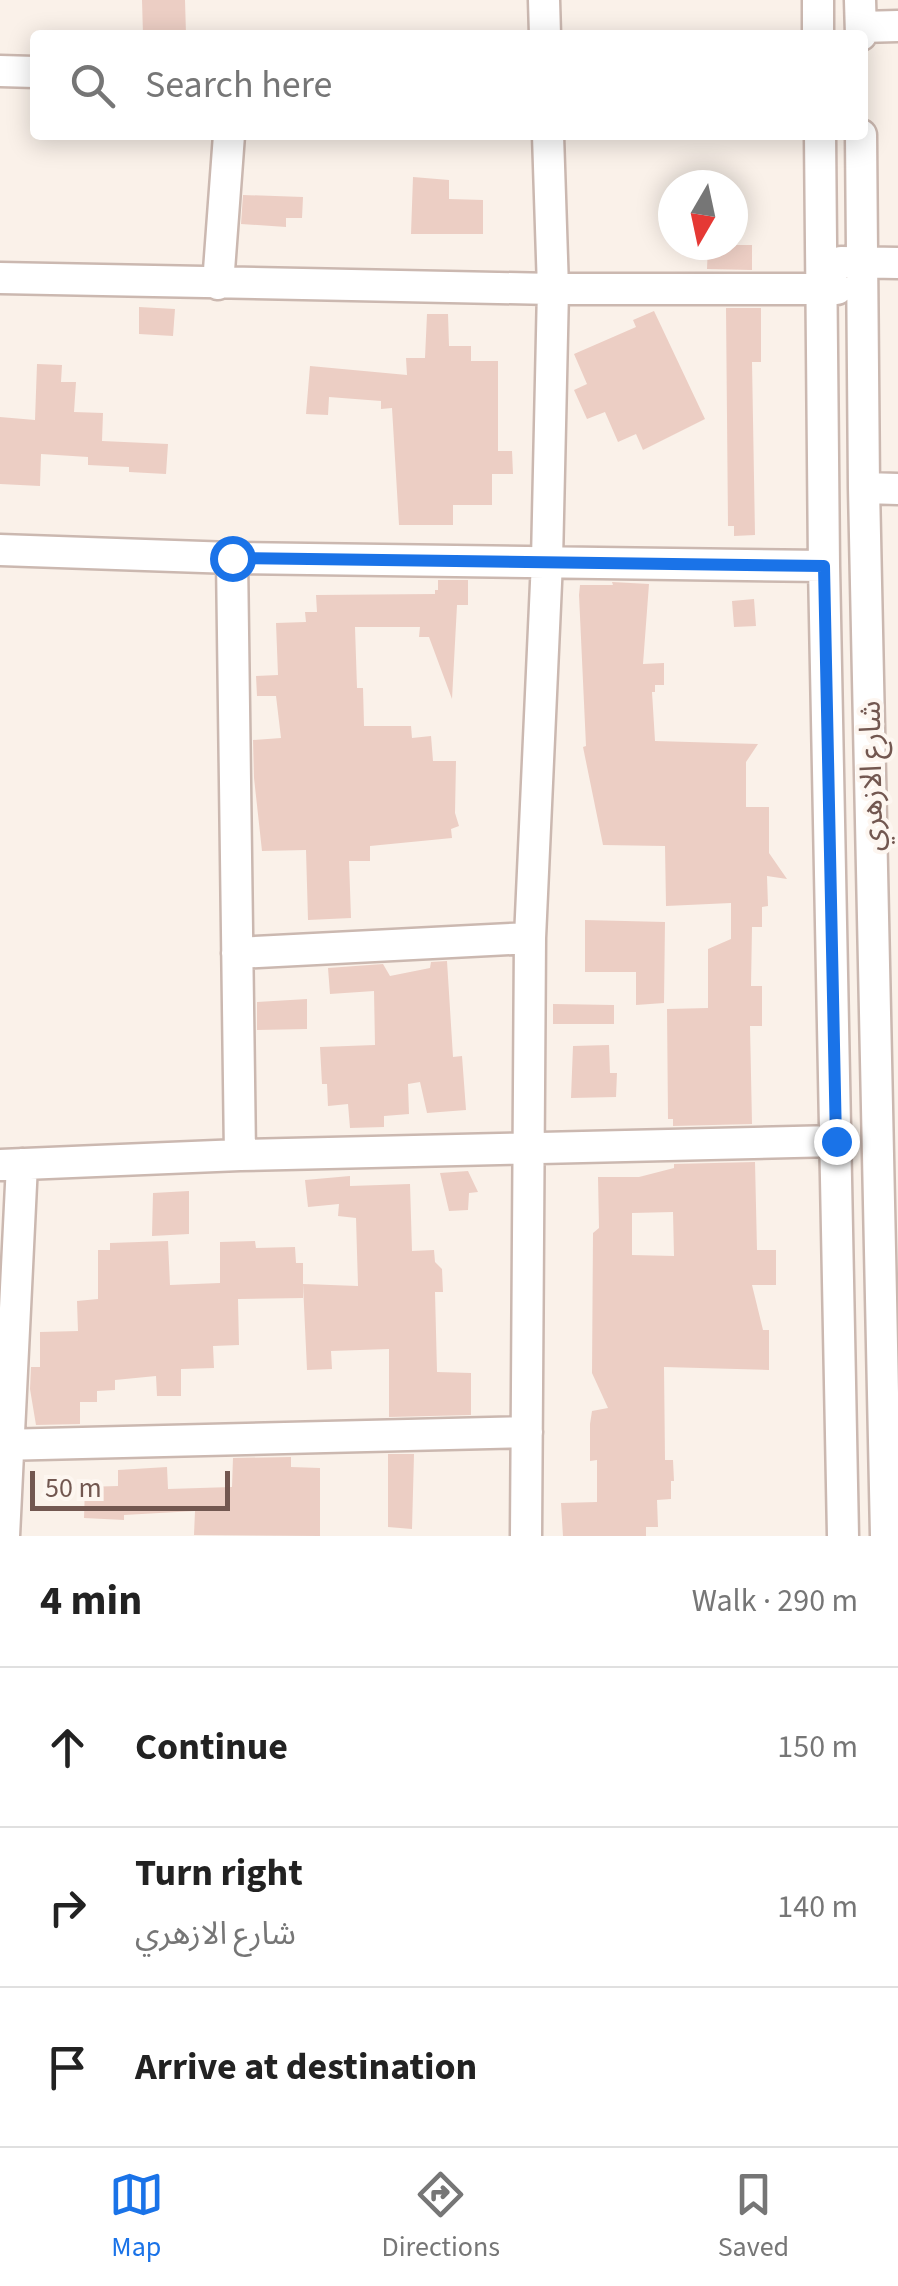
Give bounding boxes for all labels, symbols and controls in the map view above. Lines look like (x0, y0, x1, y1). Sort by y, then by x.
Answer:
search box (30, 30, 868, 140)
icon: search (65, 58, 120, 113)
text: Search here (145, 58, 332, 112)
north arrow (658, 170, 748, 260)
route start (210, 536, 256, 582)
street label: شارع الازهري (849, 700, 895, 852)
route end (814, 1119, 860, 1165)
scale bar (30, 1466, 230, 1510)
text: 50 m (45, 1468, 102, 1508)
text: 4 min (40, 1571, 142, 1631)
text: Walk · 290 m (692, 1578, 858, 1624)
icon: ahead (40, 1720, 95, 1775)
text: Continue (135, 1720, 288, 1774)
text: 150 m (777, 1724, 858, 1770)
text: Turn right (135, 1846, 303, 1900)
icon: right (40, 1880, 95, 1935)
text: 140 m (777, 1884, 858, 1930)
text: شارع الازهري (135, 1911, 296, 1957)
icon: arrive (40, 2040, 95, 2095)
text: Arrive at destination (135, 2040, 477, 2094)
tab: Map (109, 2167, 164, 2267)
tab: Directions (382, 2167, 500, 2267)
tab: Saved (718, 2167, 789, 2267)

